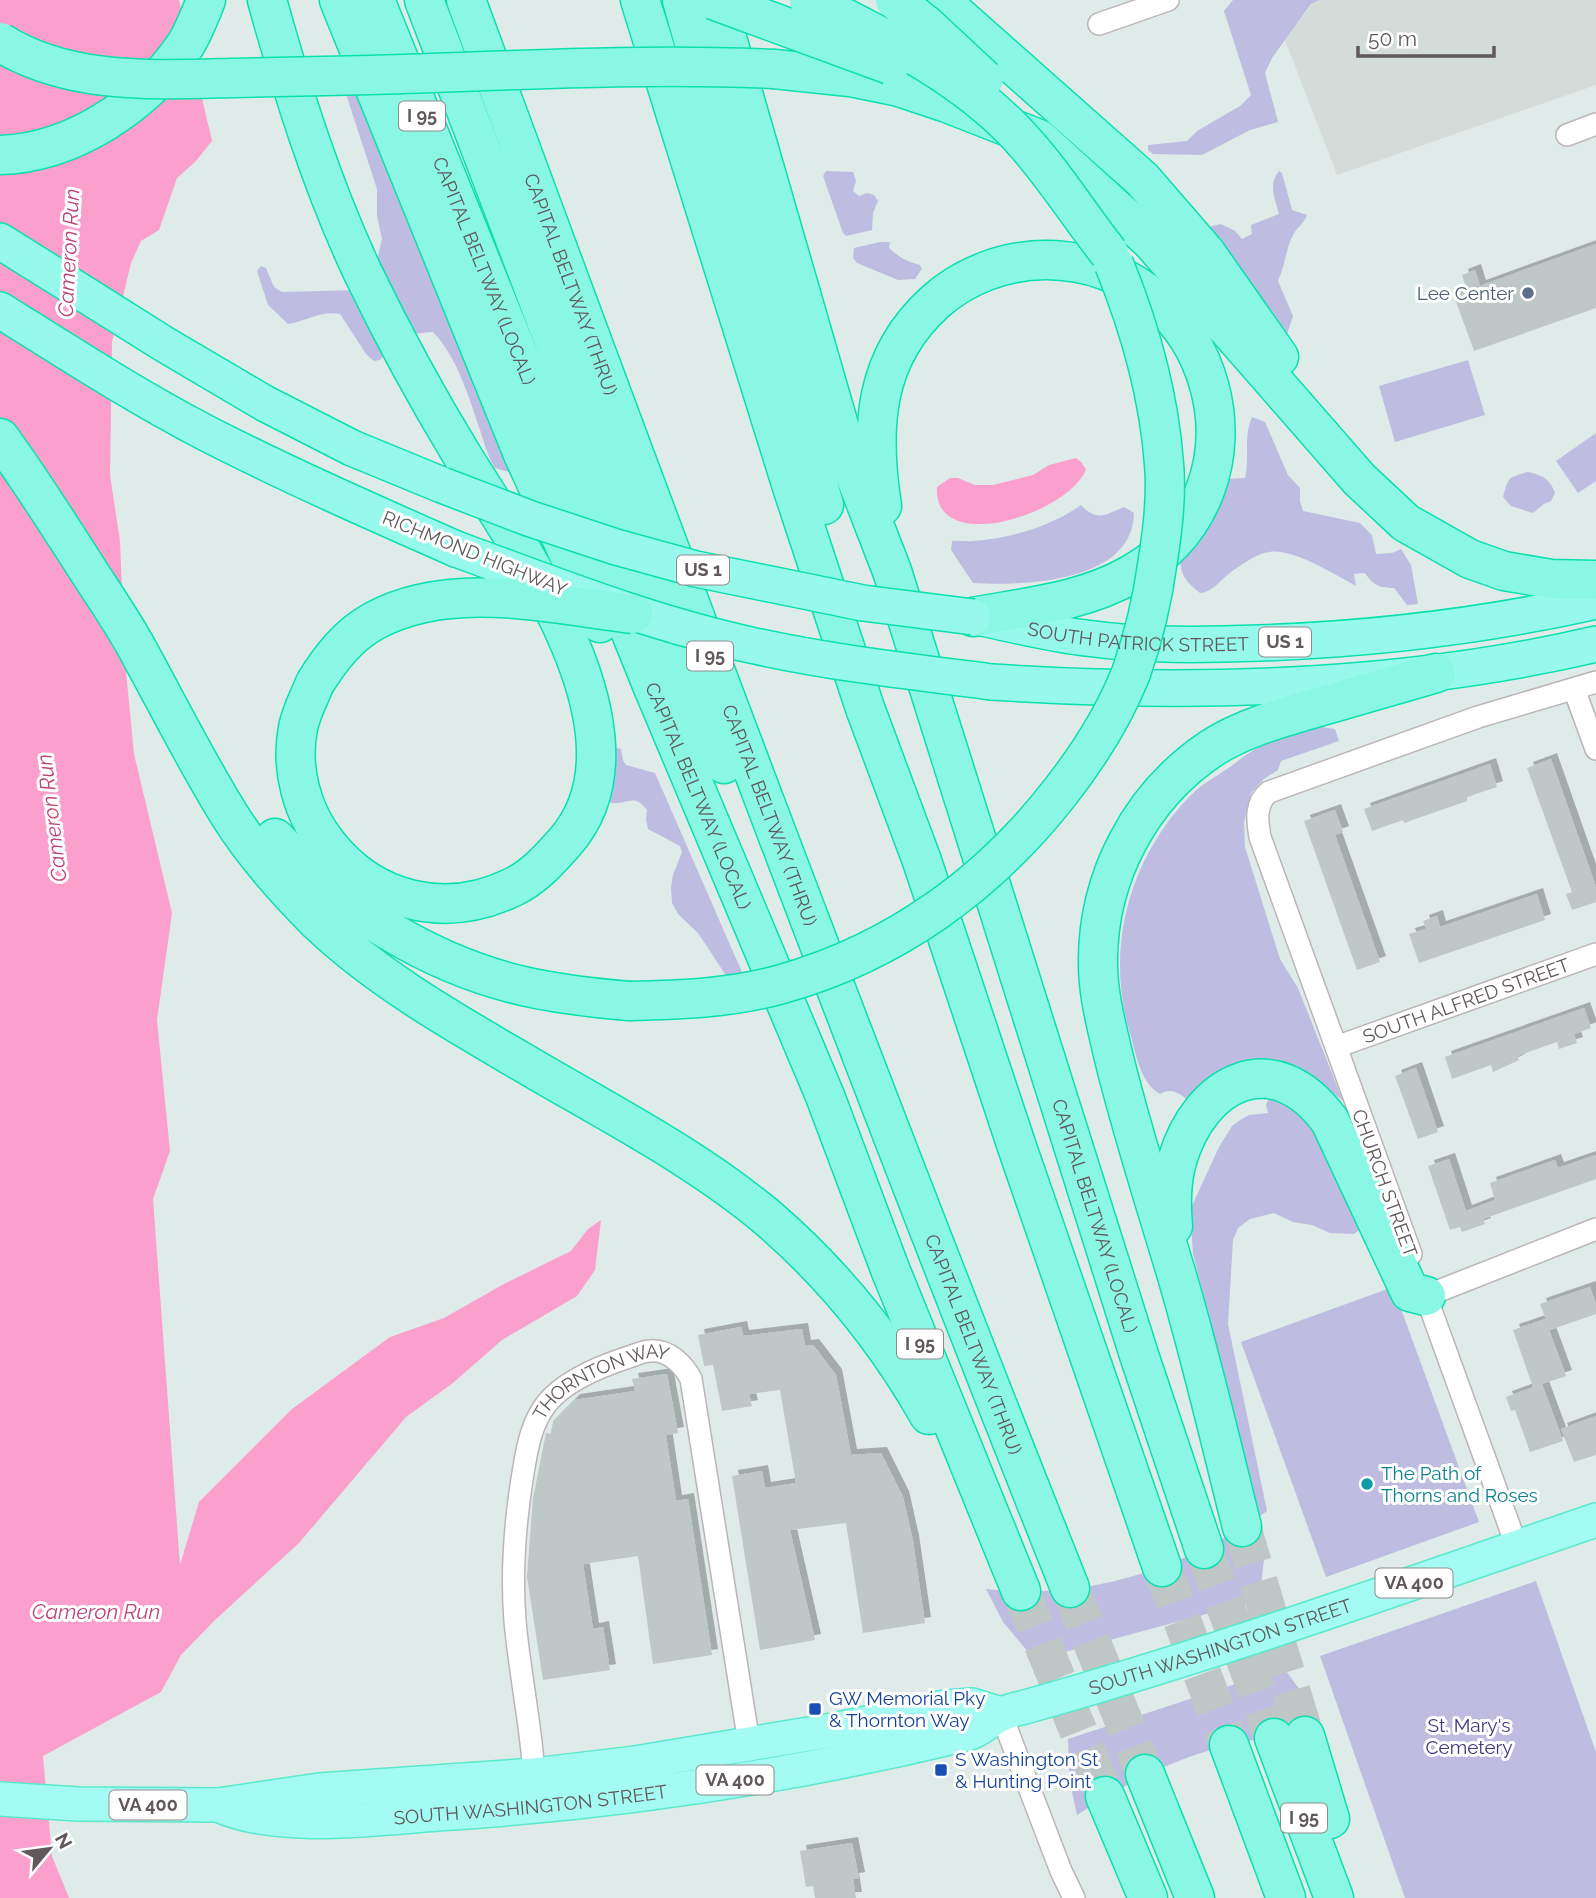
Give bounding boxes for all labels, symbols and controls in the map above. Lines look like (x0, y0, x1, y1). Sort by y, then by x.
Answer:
scale bar (1358, 14, 1494, 58)
text: 50 m (1368, 26, 1417, 51)
road number: I 95 (399, 102, 445, 131)
street label: CAPITAL BELTWAY (LOCAL) (429, 153, 540, 388)
street label: CAPITAL BELTWAY (THRU) (520, 170, 622, 398)
water label: Cameron Run (53, 188, 84, 318)
place label: Lee Center (1417, 282, 1514, 304)
marker: Lee Center (1520, 285, 1536, 301)
street label: RICHMOND HIGHWAY (380, 506, 571, 600)
road number: US 1 (677, 556, 729, 584)
street label: SOUTH PATRICK STREET (1026, 617, 1250, 655)
road number: US 1 (1259, 628, 1311, 656)
road number: I 95 (687, 642, 733, 670)
street label: CAPITAL BELTWAY (LOCAL) (641, 679, 756, 912)
street label: CAPITAL BELTWAY (THRU) (718, 701, 822, 929)
water label: Cameron Run (31, 753, 72, 883)
street label: SOUTH ALFRED STREET (1360, 953, 1573, 1048)
street label: CAPITAL BELTWAY (LOCAL) (1048, 1096, 1142, 1336)
street label: CHURCH STREET (1348, 1106, 1422, 1260)
street label: CAPITAL BELTWAY (THRU) (921, 1231, 1027, 1458)
road number: I 95 (897, 1330, 943, 1358)
street label: THORNTON WAY (528, 1339, 673, 1423)
place label: The Path of Thorns and Roses (1381, 1462, 1538, 1506)
marker: The Path of Thorns and Roses (1359, 1476, 1375, 1492)
road number: VA 400 (1376, 1568, 1452, 1598)
street label: SOUTH WASHINGTON STREET (1086, 1594, 1355, 1699)
water label: Cameron Run (32, 1599, 160, 1624)
place label: GW Memorial Pky & Thornton Way (829, 1687, 985, 1731)
marker: GW Memorial Pky & Thornton Way (807, 1701, 823, 1717)
park label: St. Mary's Cemetery (1425, 1714, 1513, 1758)
place label: S Washington St & Hunting Point (955, 1748, 1099, 1792)
marker: S Washington St & Hunting Point (933, 1762, 949, 1778)
road number: VA 400 (696, 1765, 774, 1794)
street label: SOUTH WASHINGTON STREET (393, 1780, 669, 1829)
road number: VA 400 (110, 1790, 186, 1819)
road number: I 95 (1281, 1804, 1327, 1832)
north arrow (14, 1814, 84, 1884)
text: N (51, 1829, 77, 1852)

